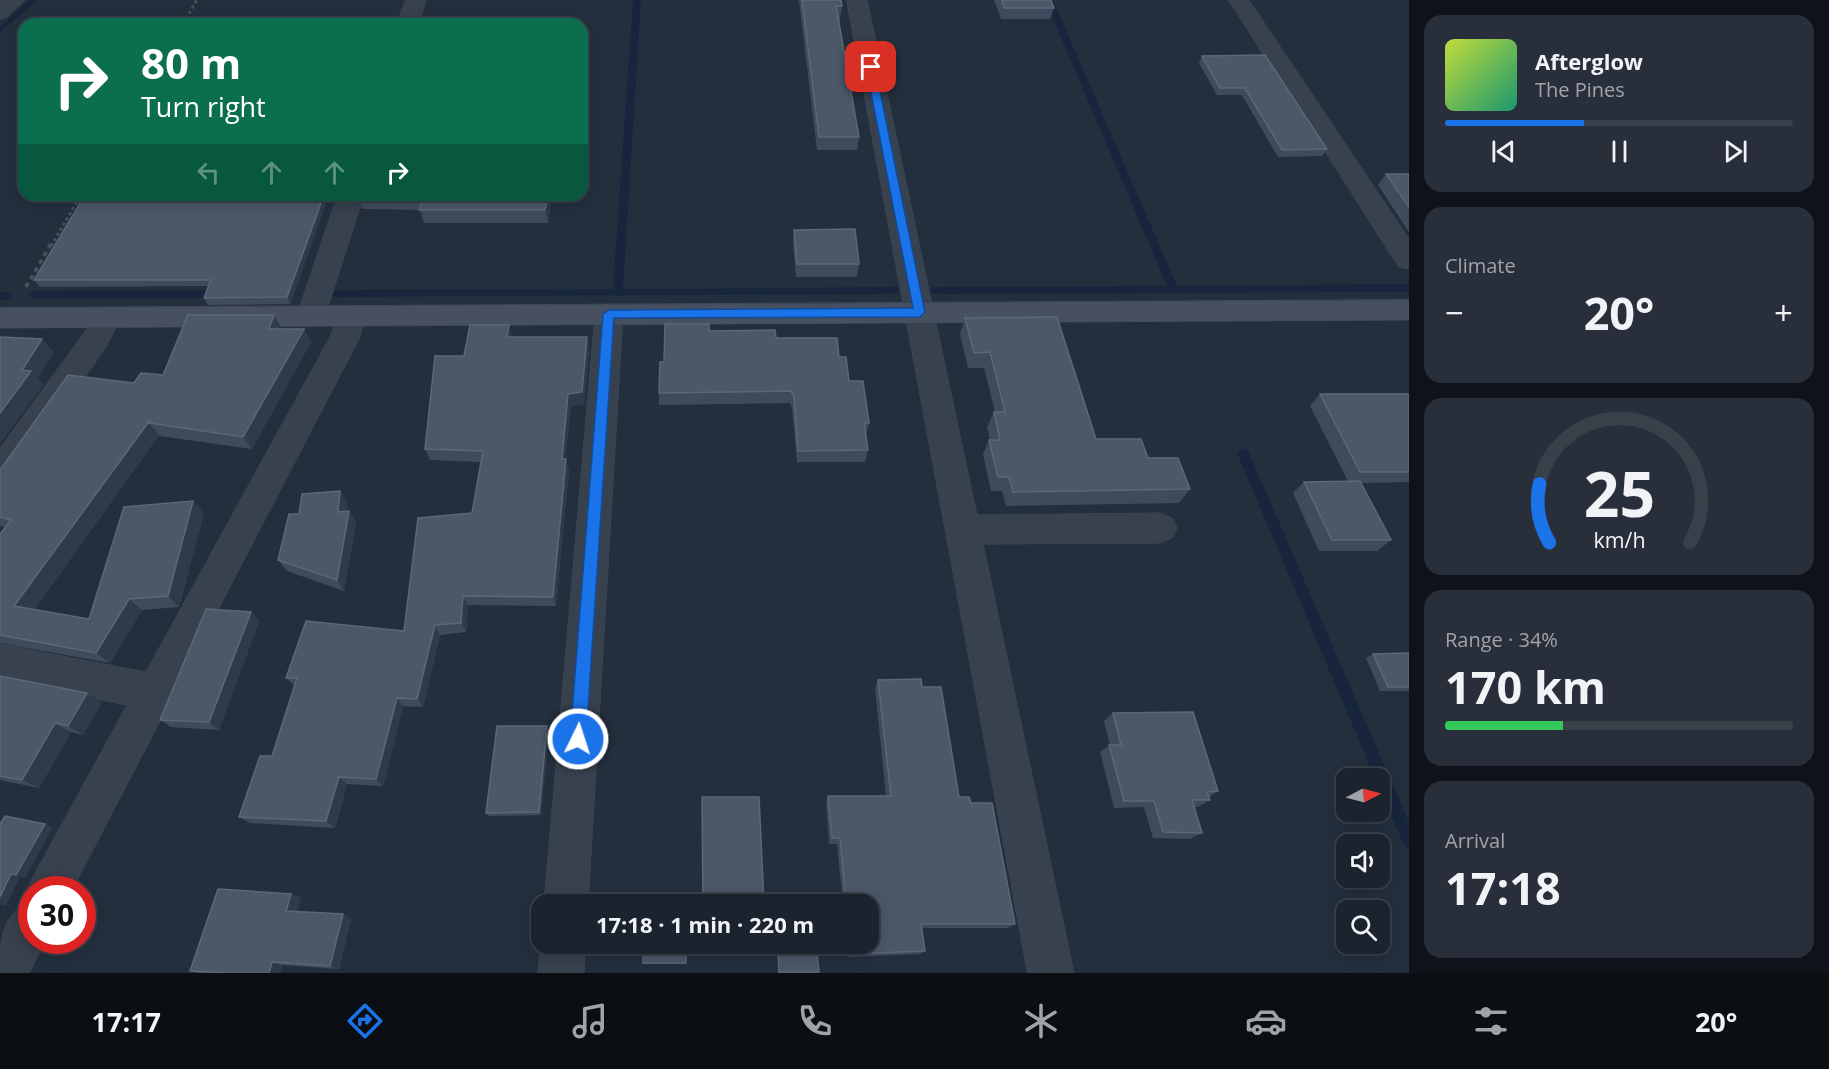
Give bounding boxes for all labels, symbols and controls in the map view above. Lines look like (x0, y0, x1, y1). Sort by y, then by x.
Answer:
text: 80 m (141, 34, 241, 91)
pin (845, 41, 896, 92)
icon: right (42, 42, 120, 120)
text: Afterglow (1535, 46, 1643, 76)
icon: arrive (854, 50, 887, 83)
text: The Pines (1535, 76, 1625, 103)
text: Turn right (141, 88, 266, 125)
icon: previous (1487, 135, 1520, 168)
icon: pause (1603, 135, 1636, 168)
icon: next (1719, 135, 1752, 168)
icon: left (192, 156, 225, 189)
icon: ahead (255, 156, 288, 189)
icon: ahead (318, 156, 351, 189)
icon: right (381, 156, 414, 189)
text: Climate (1445, 252, 1516, 279)
text: 20° (1584, 282, 1654, 343)
text: − (1445, 290, 1464, 335)
text: + (1774, 290, 1793, 335)
text: 25 (1583, 451, 1655, 536)
text: km/h (1593, 526, 1645, 555)
text: Range · 34% (1445, 626, 1558, 653)
text: 170 km (1445, 656, 1606, 717)
position arrow (546, 707, 610, 771)
north arrow (1336, 768, 1390, 822)
map controls (1336, 768, 1390, 954)
text: Arrival (1445, 827, 1505, 854)
button: sound (1336, 834, 1390, 888)
text: 17:18 (1445, 857, 1561, 918)
speed limit sign: 30 (18, 876, 96, 954)
button: search (1336, 900, 1390, 954)
text: 17:18 · 1 min · 220 m (596, 909, 814, 939)
icon: directions (344, 1000, 386, 1042)
icon: music (569, 1000, 611, 1042)
icon: phone (794, 1000, 836, 1042)
icon: climate (1020, 1000, 1062, 1042)
icon: car (1245, 1000, 1287, 1042)
icon: filters (1470, 1000, 1512, 1042)
text: 17:17 (92, 1003, 161, 1040)
text: 20° (1695, 1003, 1737, 1040)

